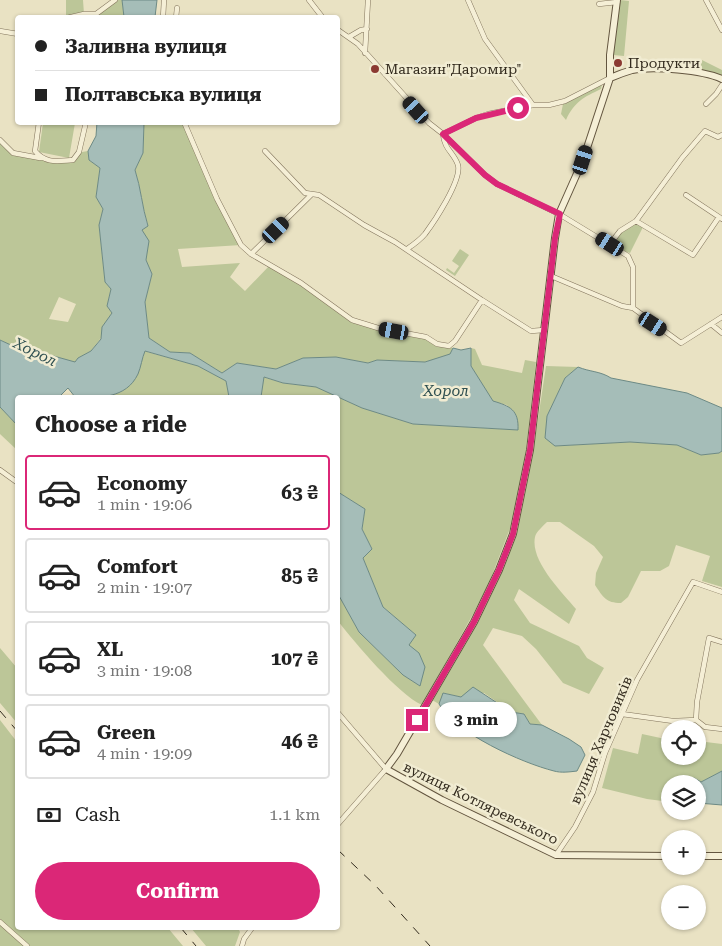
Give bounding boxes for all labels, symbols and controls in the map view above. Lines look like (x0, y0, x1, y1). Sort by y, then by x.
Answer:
text: Заливна вулиця (65, 35, 227, 58)
place label: Продукти (628, 55, 700, 71)
marker: Продукти (612, 57, 624, 69)
place label: Магазин"Даромир" (385, 61, 522, 77)
marker: Магазин"Даромир" (369, 63, 381, 75)
text: Полтавська вулиця (65, 83, 261, 106)
car (400, 94, 431, 126)
route start (507, 97, 529, 119)
car (571, 143, 594, 177)
car (259, 214, 292, 246)
car (593, 230, 626, 258)
car (636, 310, 669, 338)
car (377, 321, 410, 341)
water label: Хорол (10, 333, 60, 370)
water label: Хорол (422, 382, 469, 400)
text: Choose a ride (35, 412, 187, 437)
icon: car (37, 470, 82, 515)
text: Economy (97, 472, 187, 495)
text: 63 ₴ (281, 481, 318, 504)
text: 1 min · 19:06 (97, 495, 192, 514)
icon: car (37, 553, 82, 598)
text: Comfort (97, 555, 178, 578)
text: 85 ₴ (281, 564, 318, 587)
text: 2 min · 19:07 (97, 578, 192, 597)
icon: car (37, 636, 82, 681)
text: XL (97, 638, 123, 661)
text: 107 ₴ (271, 647, 318, 670)
text: 3 min · 19:08 (97, 661, 192, 680)
street label: вулиця Харчовиків (567, 674, 635, 806)
callout: 3 min (434, 702, 517, 738)
route end (406, 709, 428, 731)
text: 3 min (454, 710, 498, 729)
icon: car (37, 719, 82, 764)
map controls (661, 720, 706, 930)
button: locate (661, 720, 706, 765)
text: Green (97, 721, 155, 744)
text: 46 ₴ (281, 730, 318, 753)
text: 4 min · 19:09 (97, 744, 192, 763)
street label: вулиця Котляревського (401, 759, 561, 847)
button: layers (661, 775, 706, 820)
icon: cash (35, 801, 63, 829)
text: Cash (75, 803, 120, 826)
text: 1.1 km (269, 805, 320, 824)
button: + (661, 830, 706, 875)
button: Confirm (35, 862, 320, 920)
button: − (661, 885, 706, 930)

